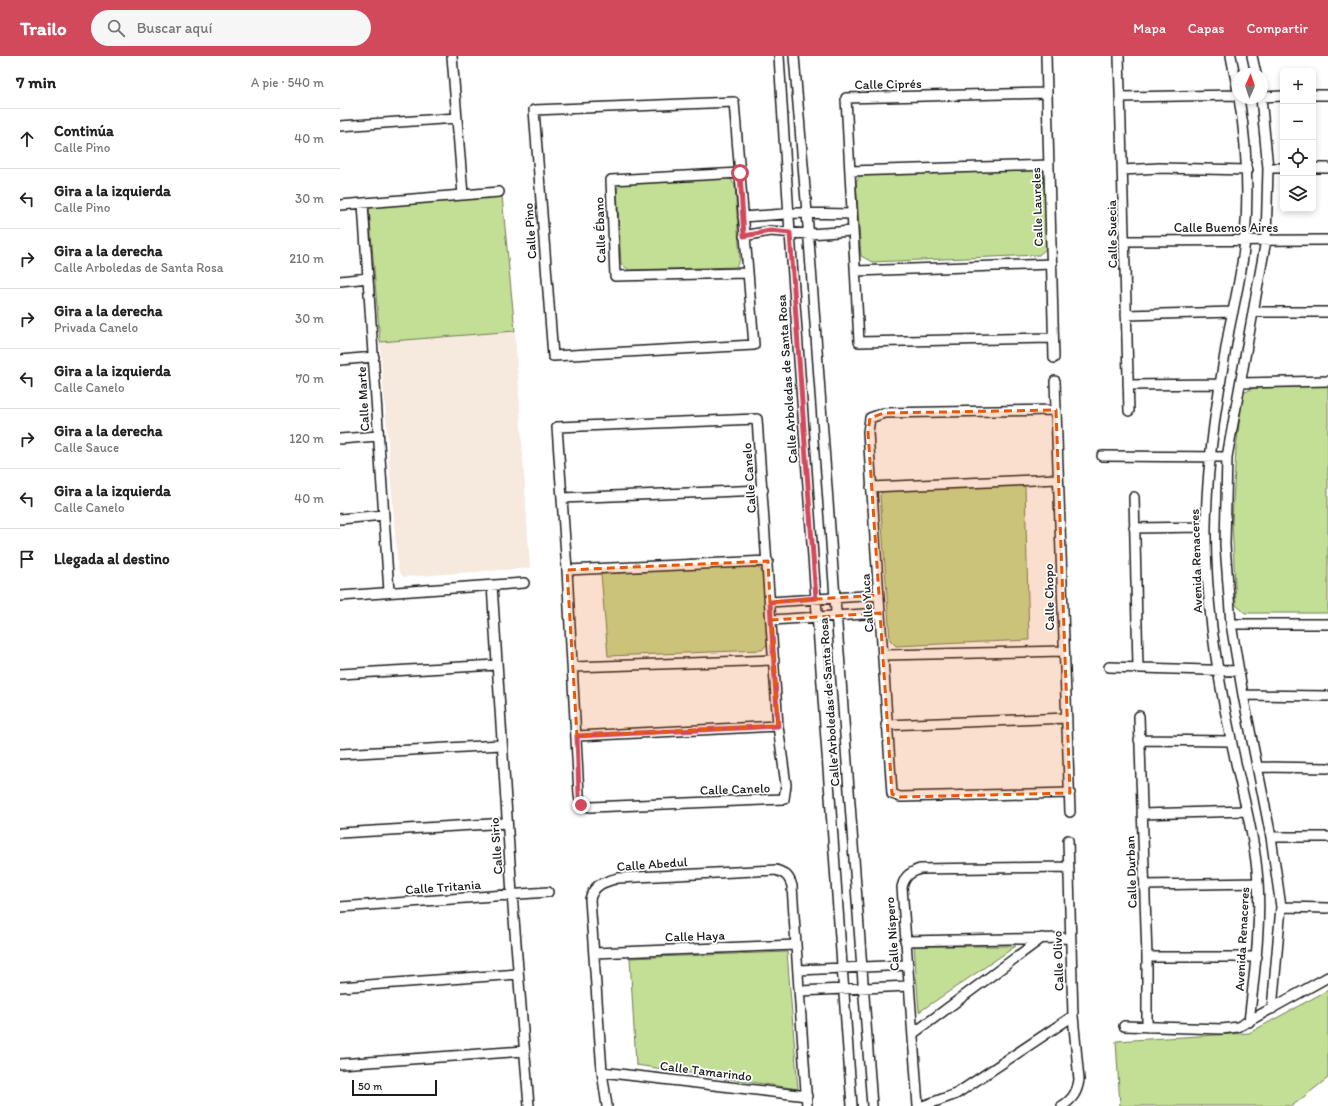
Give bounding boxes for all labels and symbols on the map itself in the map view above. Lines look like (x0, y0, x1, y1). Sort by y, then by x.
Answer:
north arrow (1232, 68, 1268, 104)
street label: Calle Ciprés (854, 76, 922, 92)
route start (731, 164, 749, 182)
street label: Calle Laureles (1028, 167, 1046, 247)
street label: Calle Ébano (591, 196, 609, 263)
street label: Calle Suecia (1104, 199, 1120, 268)
street label: Calle Pino (521, 202, 539, 260)
street label: Calle Buenos Aires (1174, 220, 1278, 235)
street label: Calle Arboledas de Santa Rosa (774, 294, 800, 464)
street label: Calle Marte (354, 366, 372, 432)
street label: Calle Canelo (739, 442, 759, 514)
street label: Avenida Renaceres (1187, 508, 1205, 613)
street label: Calle Chopo (1041, 563, 1057, 631)
street label: Calle Yuca (857, 573, 877, 633)
street label: Calle Arboledas de Santa Rosa (816, 617, 842, 787)
street label: Calle Canelo (699, 780, 771, 798)
route end (572, 796, 590, 814)
street label: Calle Sirio (486, 817, 505, 875)
street label: Calle Durban (1122, 835, 1140, 909)
street label: Calle Abedul (616, 854, 688, 874)
street label: Calle Tritania (405, 877, 482, 897)
street label: Avenida Renaceres (1232, 886, 1252, 992)
street label: Calle Níspero (882, 896, 902, 972)
street label: Calle Haya (665, 927, 726, 945)
street label: Calle Olivo (1049, 930, 1067, 992)
street label: Calle Tamarindo (659, 1058, 753, 1084)
scale bar (352, 1078, 437, 1097)

